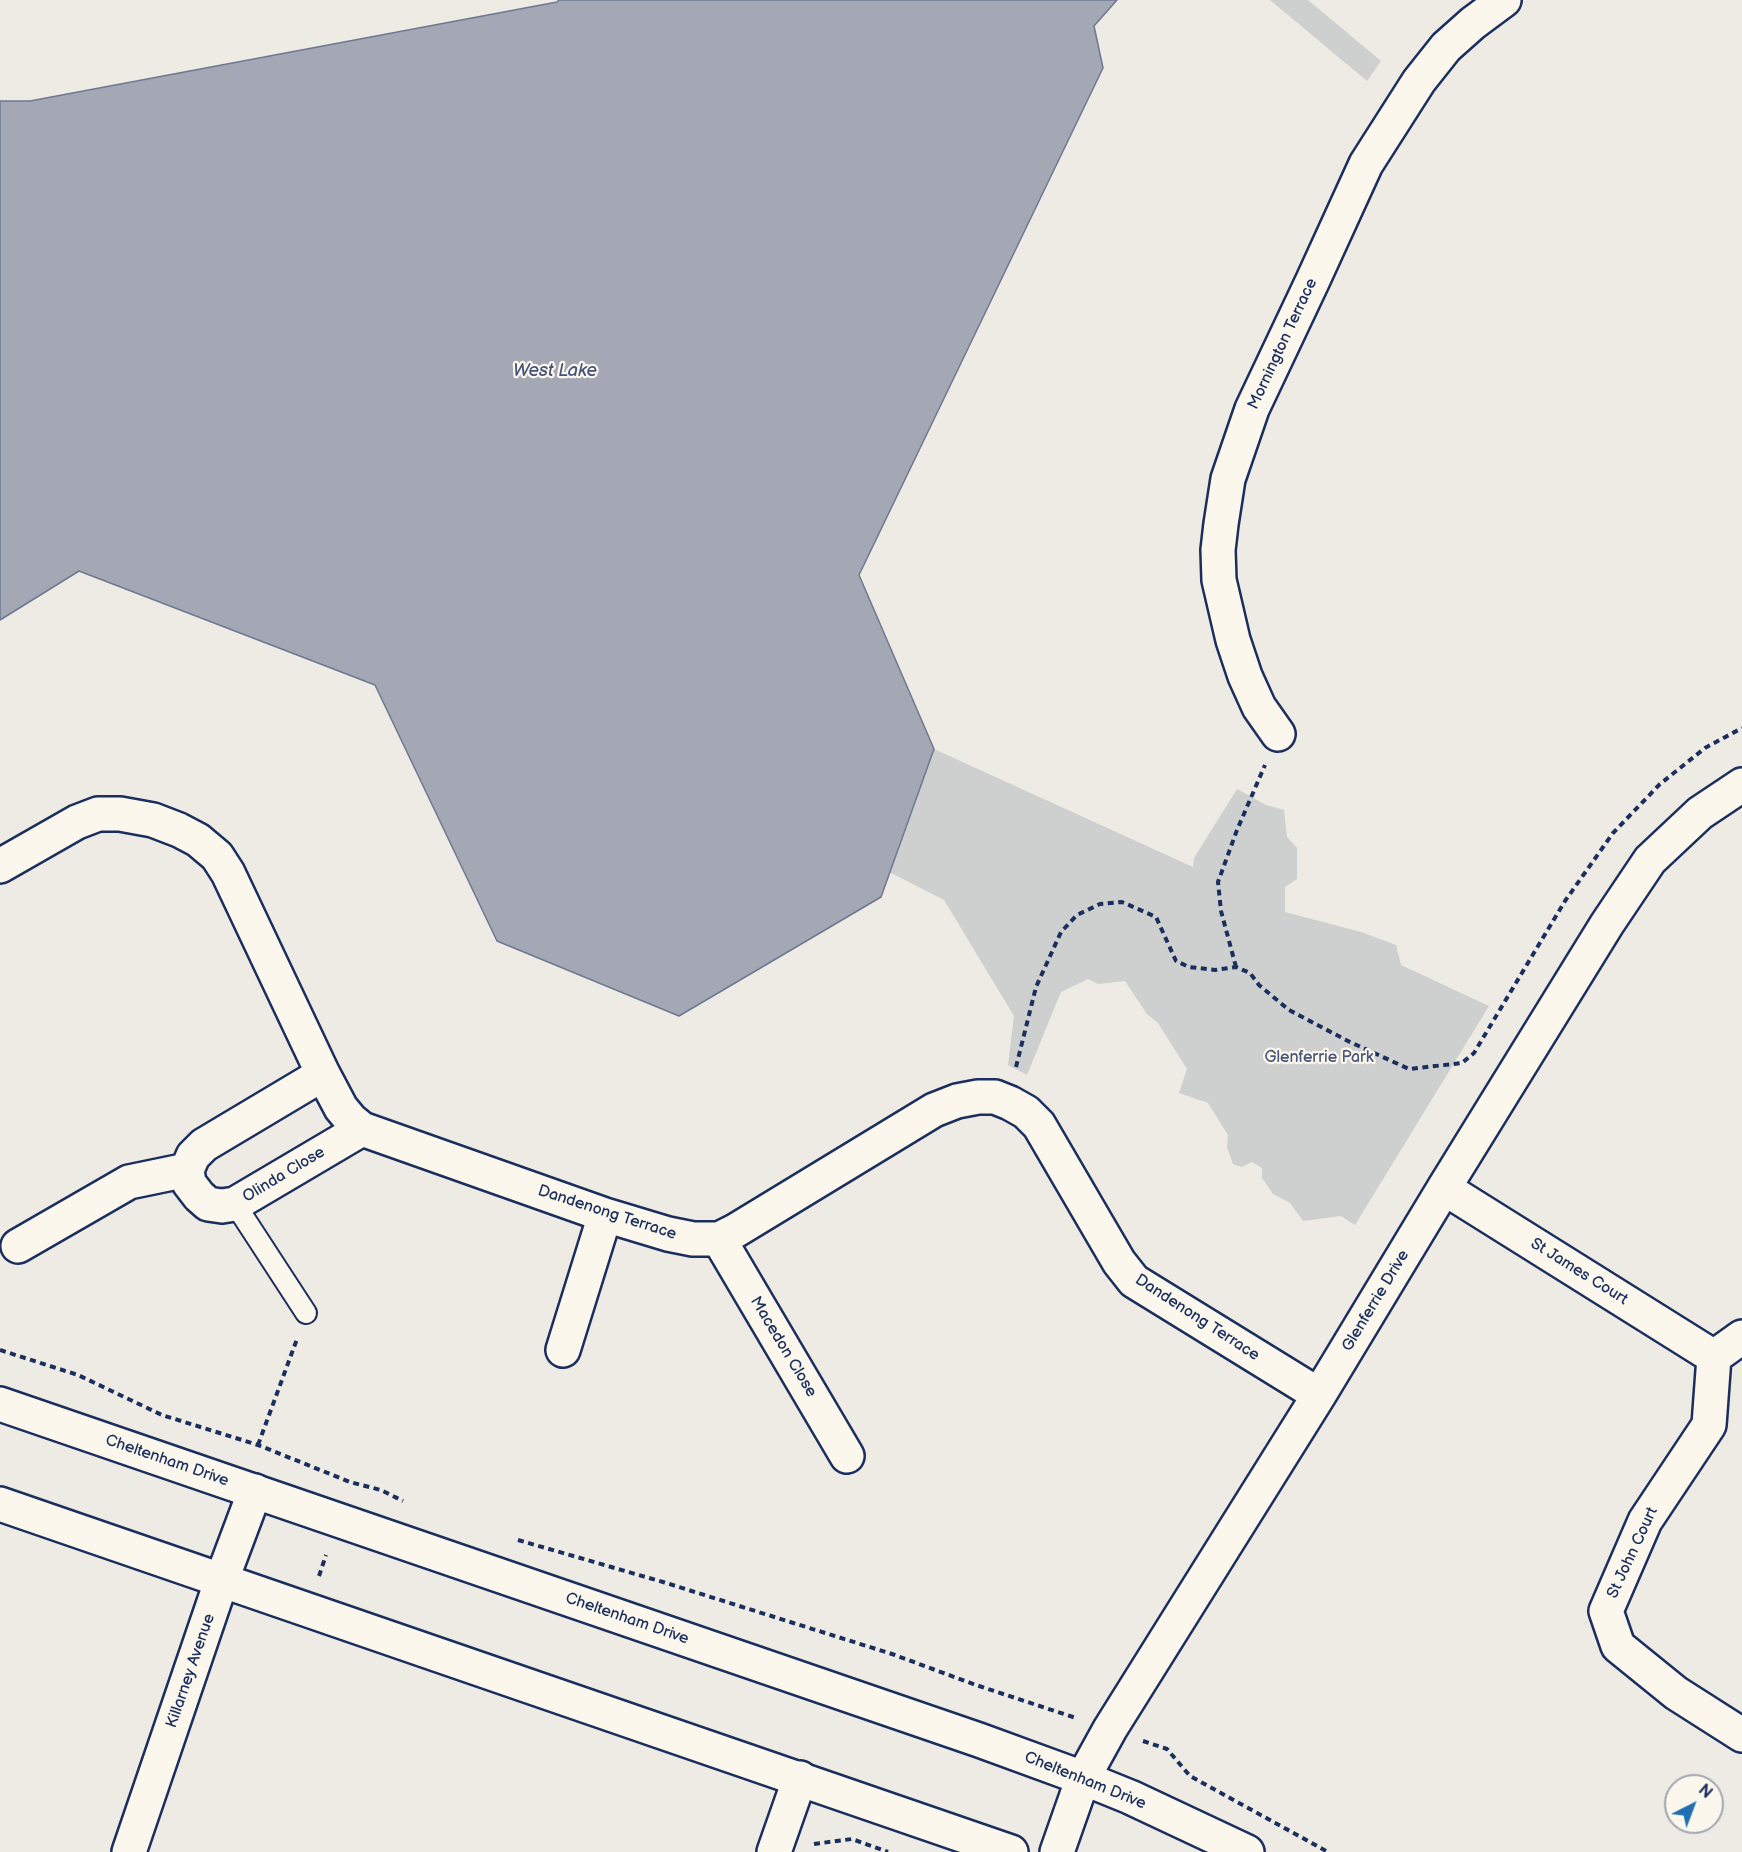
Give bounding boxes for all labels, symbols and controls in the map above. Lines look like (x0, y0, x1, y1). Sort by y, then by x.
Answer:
street label: Mornington Terrace (1244, 275, 1322, 413)
water label: West Lake (513, 360, 597, 382)
park label: Glenferrie Park (1264, 1048, 1374, 1068)
street label: Olinda Close (239, 1143, 329, 1207)
street label: Dandenong Terrace (535, 1182, 679, 1244)
street label: St James Court (1527, 1234, 1631, 1310)
street label: Glenferrie Drive (1338, 1247, 1414, 1355)
street label: Dandenong Terrace (1131, 1271, 1263, 1365)
street label: Macedon Close (745, 1293, 821, 1401)
street label: Cheltenham Drive (103, 1431, 231, 1491)
street label: St John Court (1604, 1504, 1662, 1602)
street label: Cheltenham Drive (563, 1589, 691, 1649)
street label: Killarney Avenue (162, 1611, 220, 1731)
street label: Cheltenham Drive (1021, 1748, 1149, 1814)
north arrow (1664, 1774, 1724, 1834)
text: N (1694, 1781, 1716, 1803)

